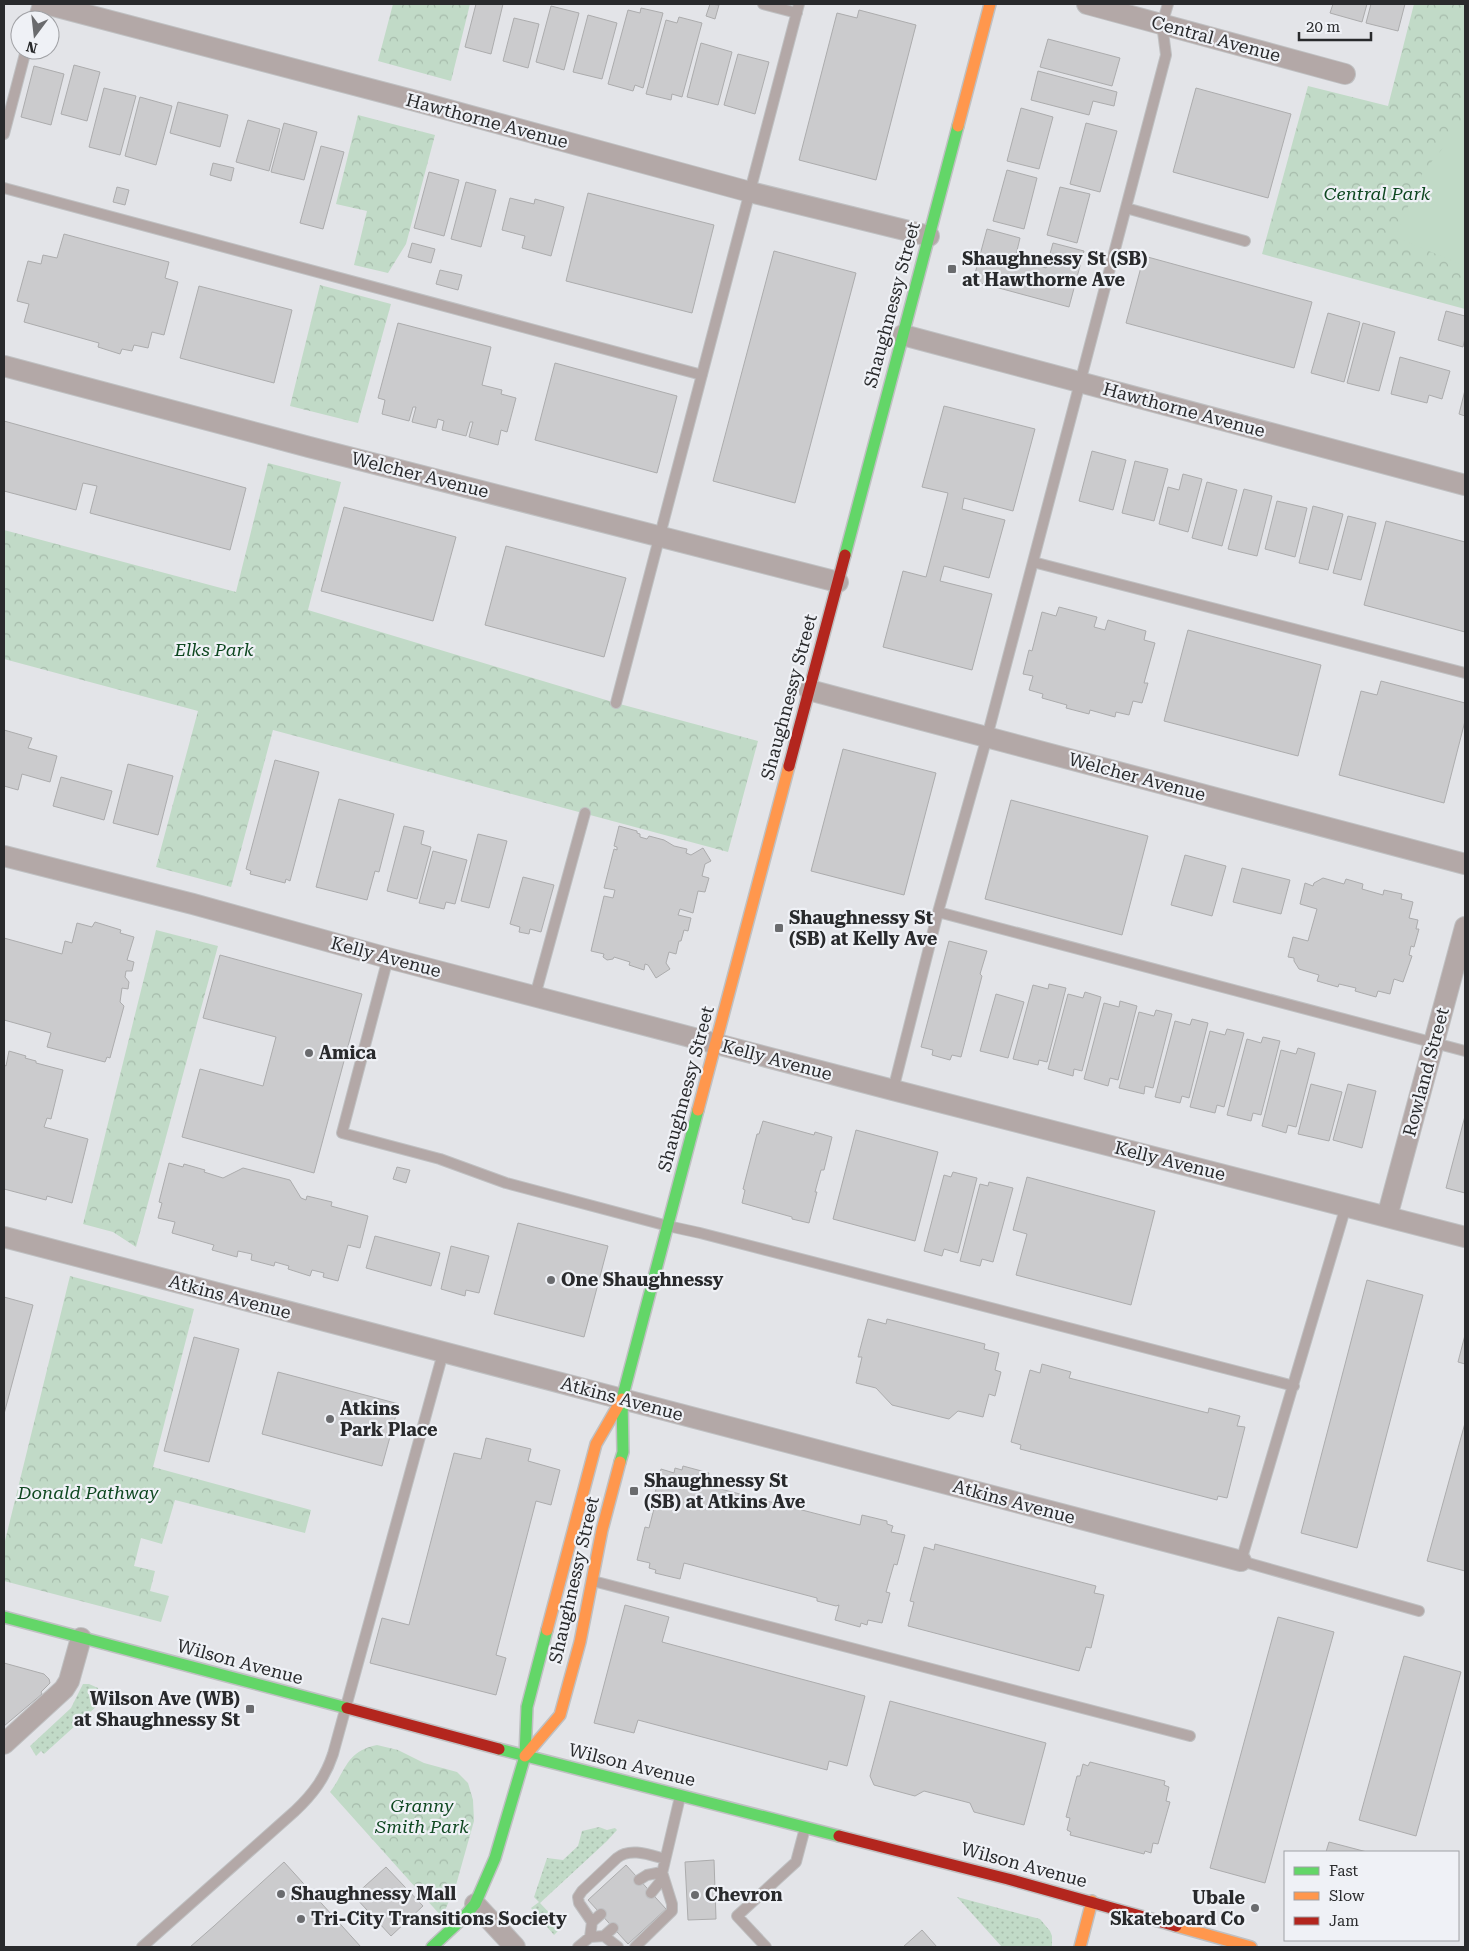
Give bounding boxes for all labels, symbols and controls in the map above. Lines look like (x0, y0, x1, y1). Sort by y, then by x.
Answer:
north arrow (10, 10, 60, 60)
scale bar (1299, 10, 1372, 42)
street label: Central Avenue (1149, 11, 1283, 66)
text: 20 m (1306, 18, 1341, 36)
text: N (24, 38, 39, 57)
street label: Hawthorne Avenue (404, 89, 571, 152)
park label: Central Park (1324, 183, 1431, 204)
street label: Shaughnessy Street (859, 219, 924, 390)
place label: Shaughnessy St (SB) at Hawthorne Ave (962, 248, 1147, 290)
marker: Shaughnessy St (SB) at Hawthorne Ave (946, 263, 958, 275)
street label: Hawthorne Avenue (1101, 378, 1268, 441)
street label: Welcher Avenue (349, 447, 491, 502)
street label: Shaughnessy Street (756, 611, 821, 782)
park label: Elks Park (174, 639, 254, 660)
street label: Welcher Avenue (1066, 748, 1208, 805)
place label: Shaughnessy St (SB) at Kelly Ave (789, 907, 938, 949)
marker: Shaughnessy St (SB) at Kelly Ave (773, 922, 785, 934)
street label: Kelly Avenue (329, 932, 444, 981)
street label: Shaughnessy Street (653, 1003, 718, 1174)
street label: Rowland Street (1398, 1005, 1453, 1139)
street label: Kelly Avenue (720, 1035, 835, 1084)
place label: Amica (319, 1042, 377, 1063)
marker: Amica (303, 1047, 315, 1059)
street label: Kelly Avenue (1113, 1137, 1228, 1184)
place label: One Shaughnessy (561, 1269, 724, 1290)
street label: Atkins Avenue (167, 1270, 294, 1323)
marker: One Shaughnessy (545, 1274, 557, 1286)
street label: Atkins Avenue (559, 1372, 686, 1425)
place label: Atkins Park Place (340, 1398, 438, 1440)
marker: Atkins Park Place (324, 1413, 336, 1425)
place label: Shaughnessy St (SB) at Atkins Ave (644, 1470, 806, 1512)
street label: Atkins Avenue (951, 1475, 1078, 1528)
park label: Donald Pathway (17, 1482, 159, 1503)
marker: Shaughnessy St (SB) at Atkins Ave (628, 1485, 640, 1497)
street label: Shaughnessy Street (544, 1494, 603, 1665)
street label: Wilson Avenue (175, 1635, 306, 1688)
place label: Wilson Ave (WB) at Shaughnessy St (74, 1688, 240, 1730)
marker: Wilson Ave (WB) at Shaughnessy St (244, 1703, 256, 1715)
street label: Wilson Avenue (567, 1739, 698, 1790)
park label: Granny Smith Park (374, 1795, 469, 1837)
street label: Wilson Avenue (959, 1838, 1090, 1891)
legend (1284, 1851, 1459, 1941)
text: Fast (1329, 1862, 1359, 1880)
place label: Shaughnessy Mall (291, 1883, 456, 1904)
place label: Chevron (705, 1884, 783, 1905)
place label: Ubale Skateboard Co (1110, 1887, 1245, 1929)
text: Slow (1329, 1887, 1365, 1905)
marker: Shaughnessy Mall (275, 1888, 287, 1900)
marker: Chevron (689, 1889, 701, 1901)
marker: Ubale Skateboard Co (1249, 1902, 1261, 1914)
place label: Tri-City Transitions Society (311, 1908, 567, 1929)
text: Jam (1329, 1912, 1359, 1930)
marker: Tri-City Transitions Society (295, 1913, 307, 1925)

